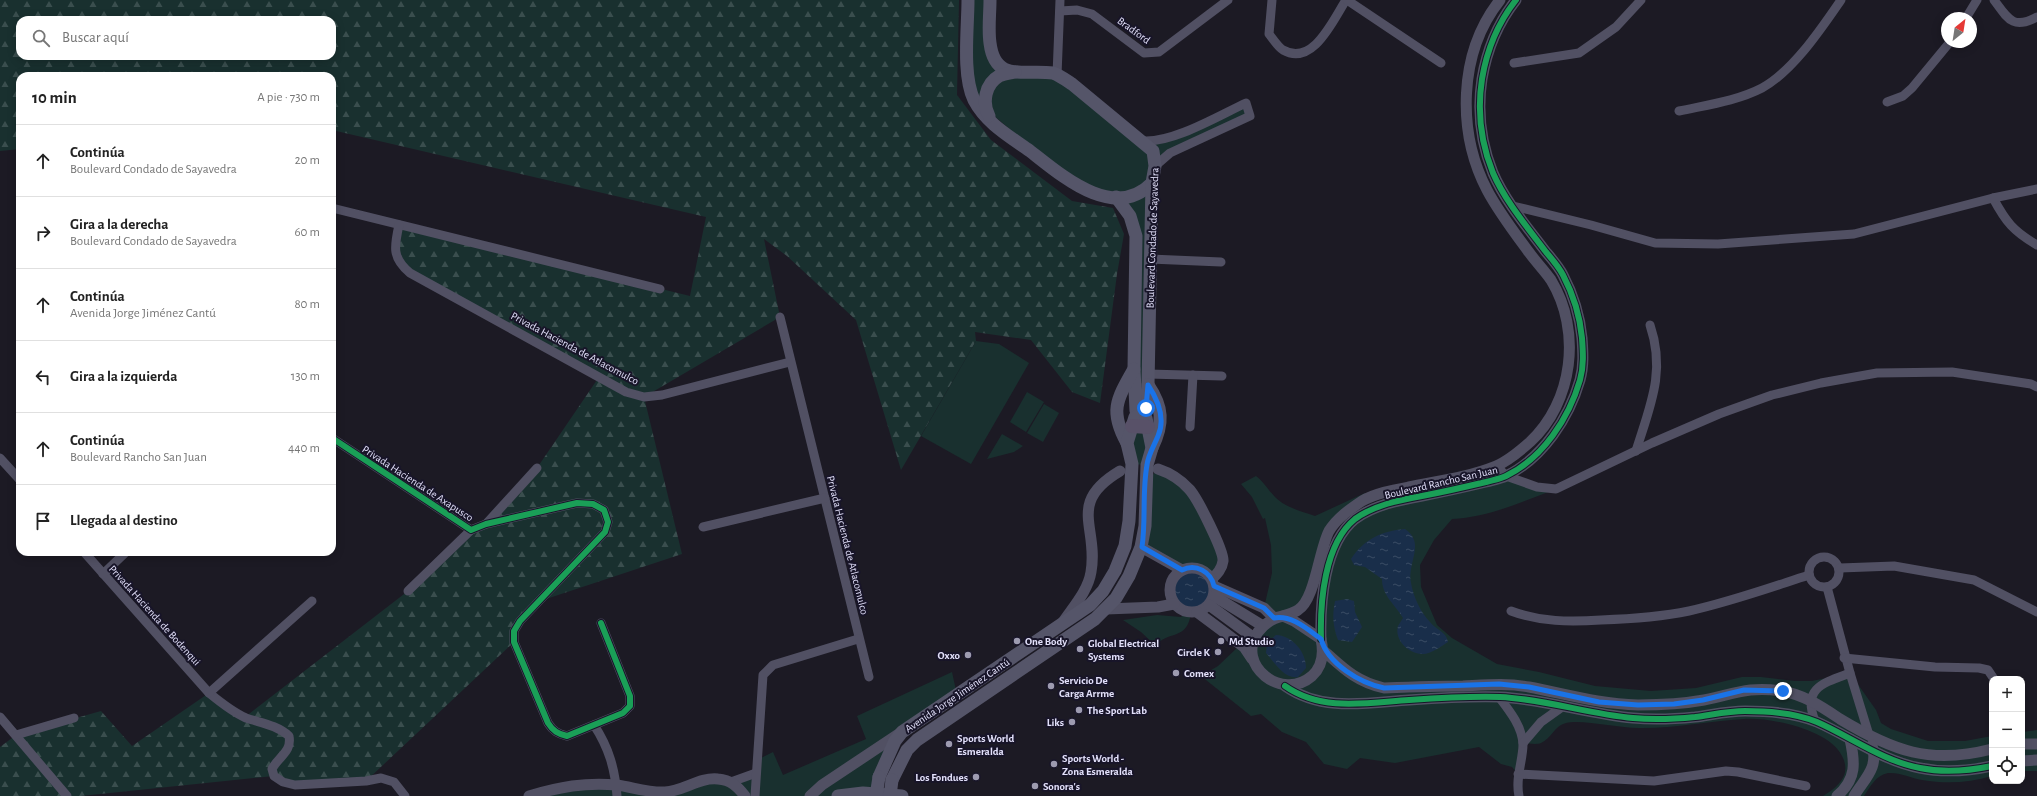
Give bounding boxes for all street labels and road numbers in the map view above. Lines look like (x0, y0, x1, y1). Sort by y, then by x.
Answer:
street label: Bradford (1115, 15, 1152, 46)
street label: Boulevard Condado de Sayavedra (1145, 167, 1160, 309)
street label: Privada Hacienda de Atlacomulco (509, 310, 640, 387)
street label: Privada Hacienda de Axapusco (360, 443, 475, 523)
street label: Boulevard Rancho San Juan (1383, 464, 1499, 501)
street label: Privada Hacienda de Atlacomulco (825, 474, 870, 616)
street label: Privada Hacienda de Bodenqui (107, 563, 202, 668)
street label: Avenida Jorge Jiménez Cantú (903, 656, 1012, 734)

